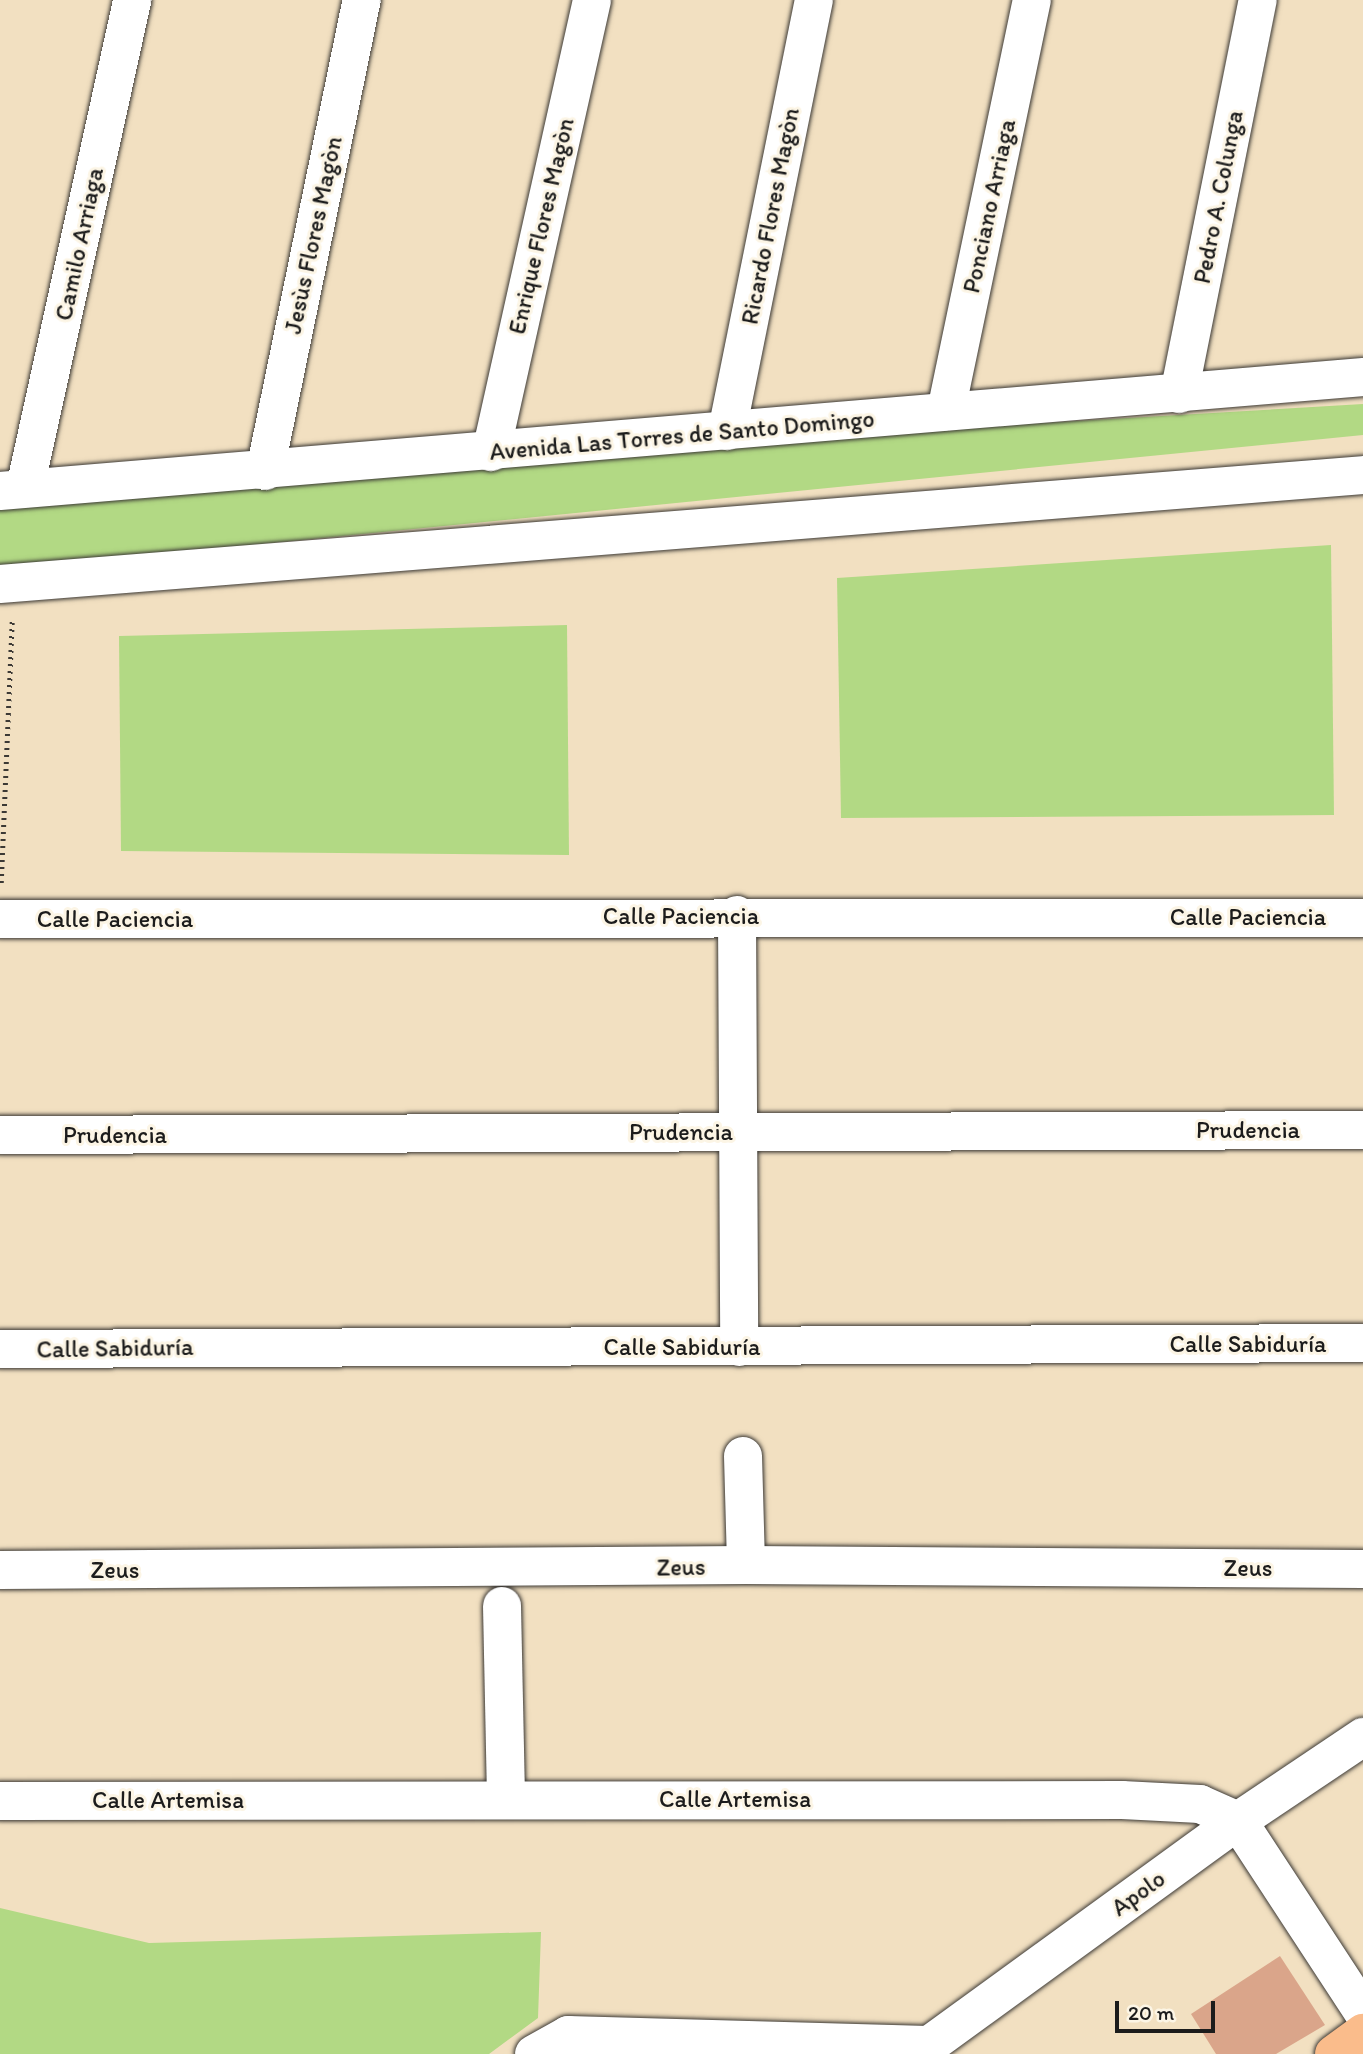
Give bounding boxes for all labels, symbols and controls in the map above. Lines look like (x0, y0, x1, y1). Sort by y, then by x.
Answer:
street label: Ricardo Flores Magòn (735, 105, 805, 327)
street label: Pedro A. Colunga (1187, 108, 1249, 286)
street label: Enrique Flores Magòn (502, 115, 580, 337)
street label: Ponciano Arriaga (957, 117, 1021, 295)
street label: Jesùs Flores Magòn (278, 134, 348, 336)
street label: Camilo Arriaga (49, 165, 109, 323)
street label: Avenida Las Torres de Santo Domingo (489, 404, 875, 466)
street label: Calle Paciencia (604, 902, 758, 930)
street label: Calle Paciencia (1171, 903, 1325, 931)
street label: Calle Paciencia (38, 905, 192, 933)
street label: Prudencia (1196, 1116, 1300, 1144)
street label: Prudencia (629, 1118, 733, 1146)
street label: Prudencia (63, 1121, 167, 1149)
street label: Calle Sabiduría (1169, 1330, 1327, 1358)
street label: Calle Sabiduría (36, 1332, 194, 1364)
street label: Calle Sabiduría (603, 1333, 761, 1361)
street label: Zeus (656, 1552, 706, 1582)
street label: Zeus (1224, 1554, 1272, 1582)
street label: Zeus (91, 1556, 139, 1584)
street label: Calle Artemisa (658, 1785, 812, 1813)
street label: Calle Artemisa (91, 1786, 245, 1814)
street label: Apolo (1106, 1864, 1170, 1922)
scale bar (1118, 1988, 1218, 2032)
text: 20 m (1128, 2000, 1174, 2025)

